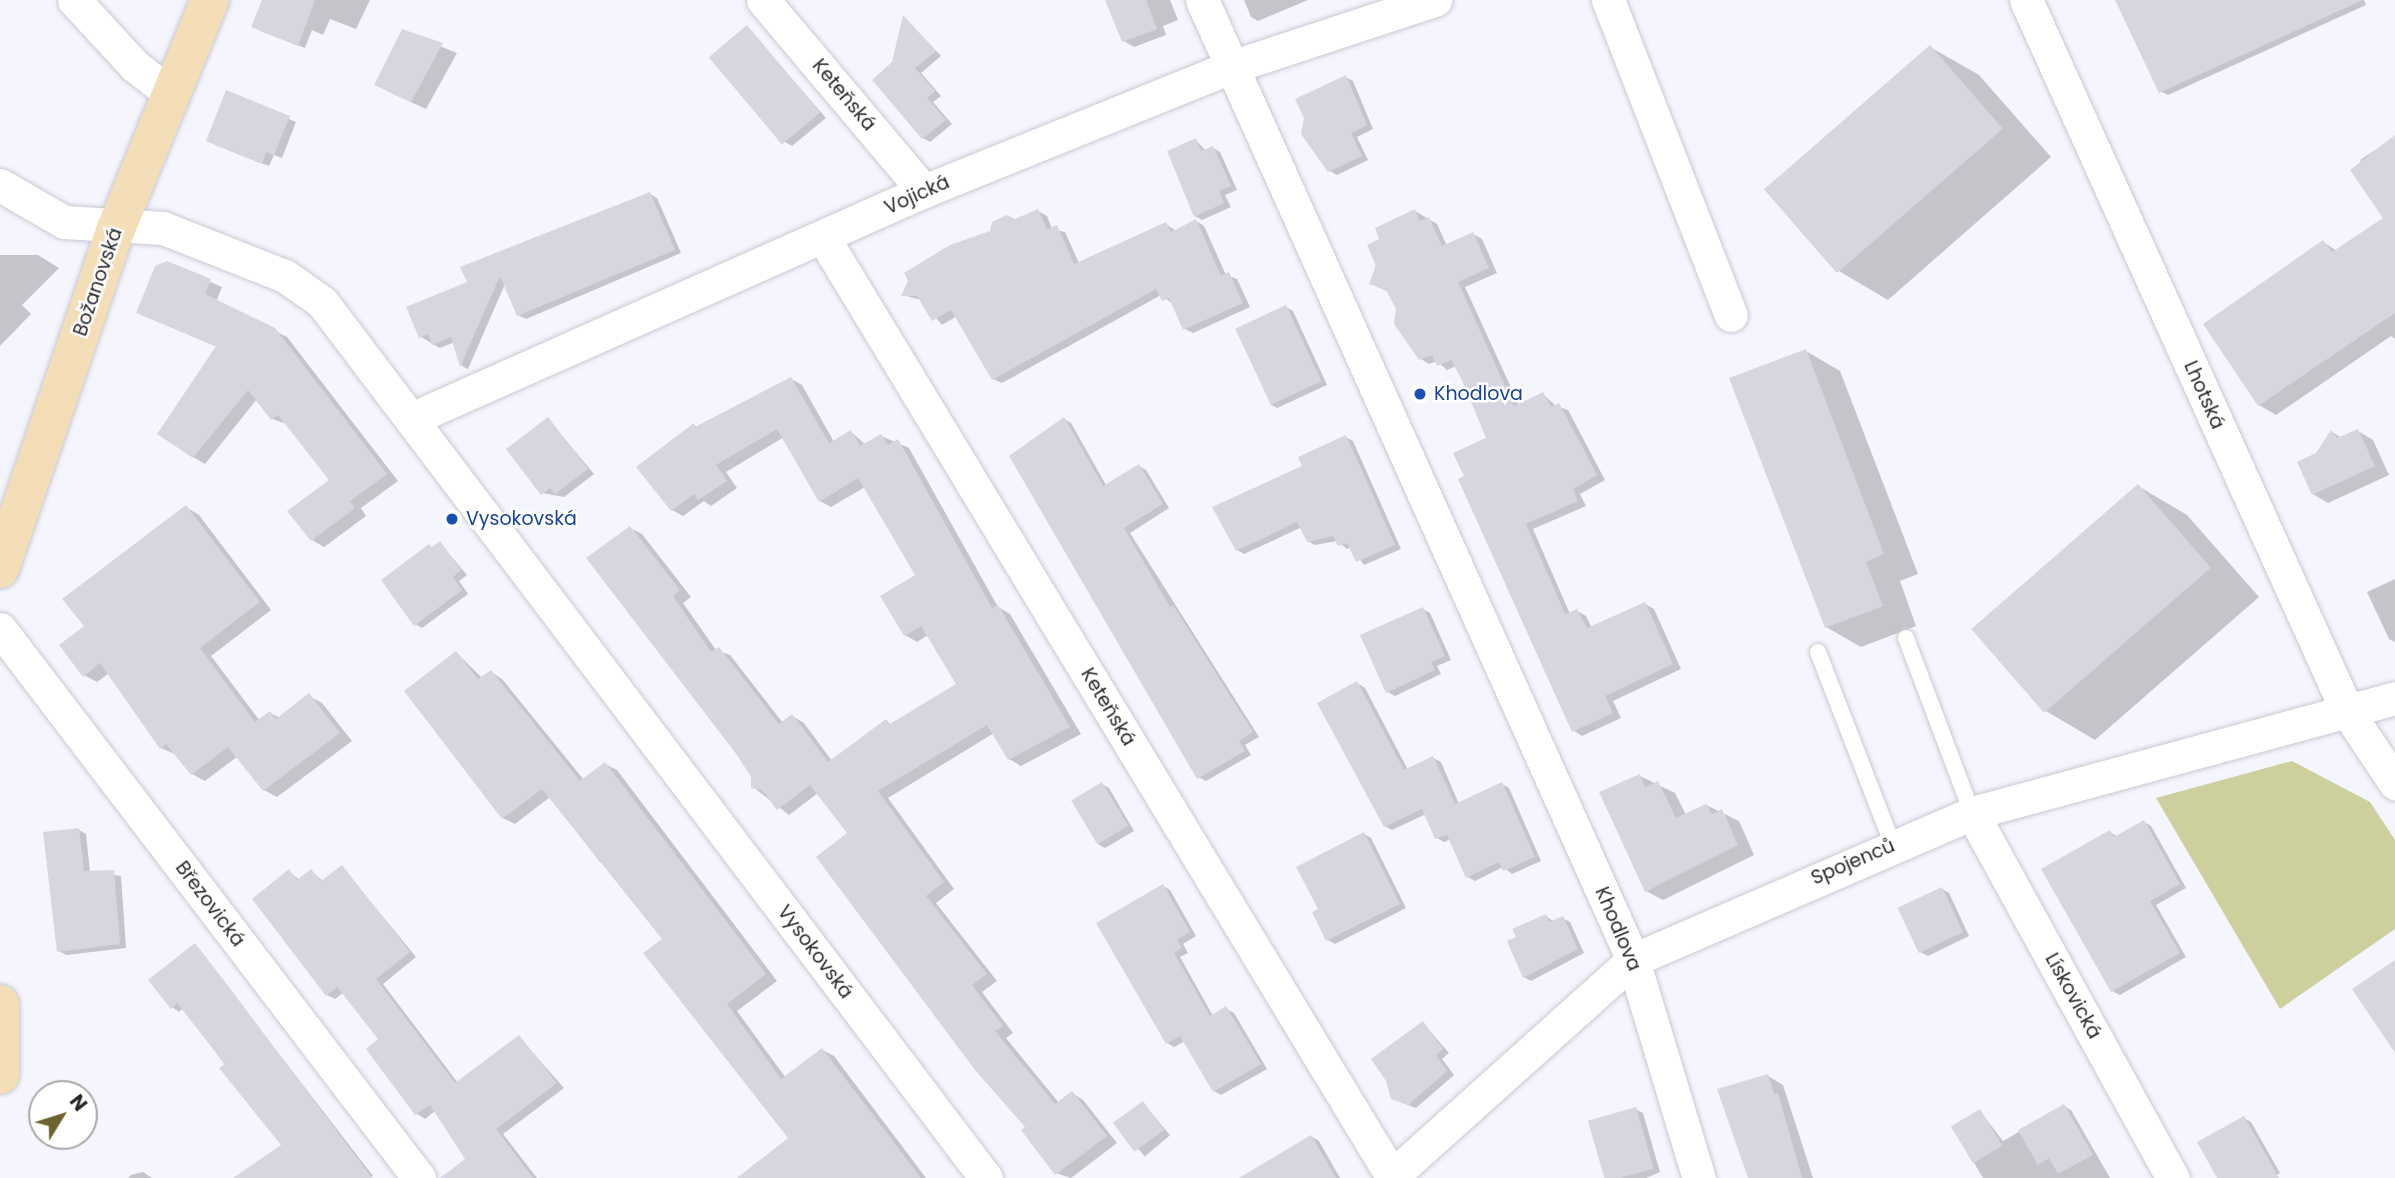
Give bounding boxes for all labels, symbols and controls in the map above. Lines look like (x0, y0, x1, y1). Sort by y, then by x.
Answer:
street label: Keteňská (807, 55, 881, 135)
street label: Vojická (881, 171, 953, 219)
street label: Božanovská (69, 225, 127, 339)
street label: Lhotská (2179, 357, 2229, 433)
place label: Khodlova (1434, 383, 1523, 405)
marker: Khodlova (1412, 386, 1428, 402)
place label: Vysokovská (466, 508, 577, 530)
marker: Vysokovská (444, 511, 460, 527)
street label: Keteňská (1076, 664, 1140, 750)
street label: Spojenců (1808, 834, 1898, 890)
street label: Březovická (171, 857, 249, 951)
street label: Khodlova (1590, 884, 1646, 974)
street label: Vysokovská (773, 901, 857, 1003)
street label: Lískovická (2040, 949, 2106, 1043)
north arrow (28, 1080, 98, 1150)
text: N (63, 1089, 93, 1117)

